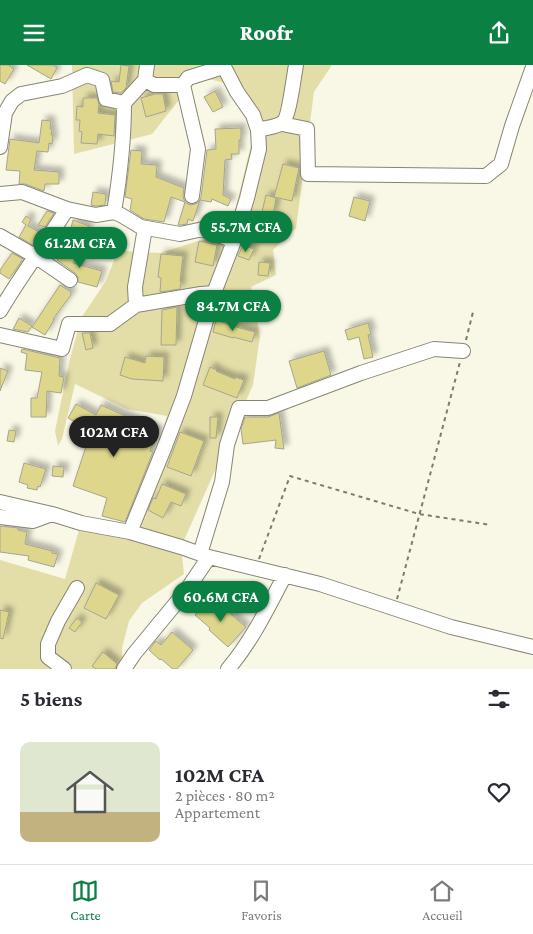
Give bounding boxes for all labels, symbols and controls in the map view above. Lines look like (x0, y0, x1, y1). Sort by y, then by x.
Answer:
icon: menu (20, 19, 48, 47)
icon: share (485, 19, 513, 47)
text: Roofr (240, 20, 293, 45)
pin: 55.7M CFA (189, 211, 303, 253)
text: 55.7M CFA (210, 218, 282, 235)
pin: 61.2M CFA (23, 227, 137, 269)
text: 61.2M CFA (44, 234, 116, 251)
pin: 84.7M CFA (176, 289, 290, 332)
text: 84.7M CFA (196, 297, 270, 314)
pin: 102M CFA (62, 415, 166, 458)
text: 102M CFA (80, 423, 148, 440)
pin: 60.6M CFA (164, 581, 278, 623)
text: 60.6M CFA (183, 588, 259, 605)
icon: filters (485, 685, 513, 713)
text: 5 biens (20, 687, 82, 711)
icon: home (60, 762, 120, 822)
text: 102M CFA (175, 763, 264, 787)
icon: heart (485, 778, 513, 806)
text: 2 pièces · 80 m² (175, 787, 275, 804)
text: Appartement (175, 804, 260, 821)
tab: Carte (70, 877, 101, 923)
tab: Favoris (241, 877, 282, 923)
tab: Accueil (422, 877, 463, 923)

